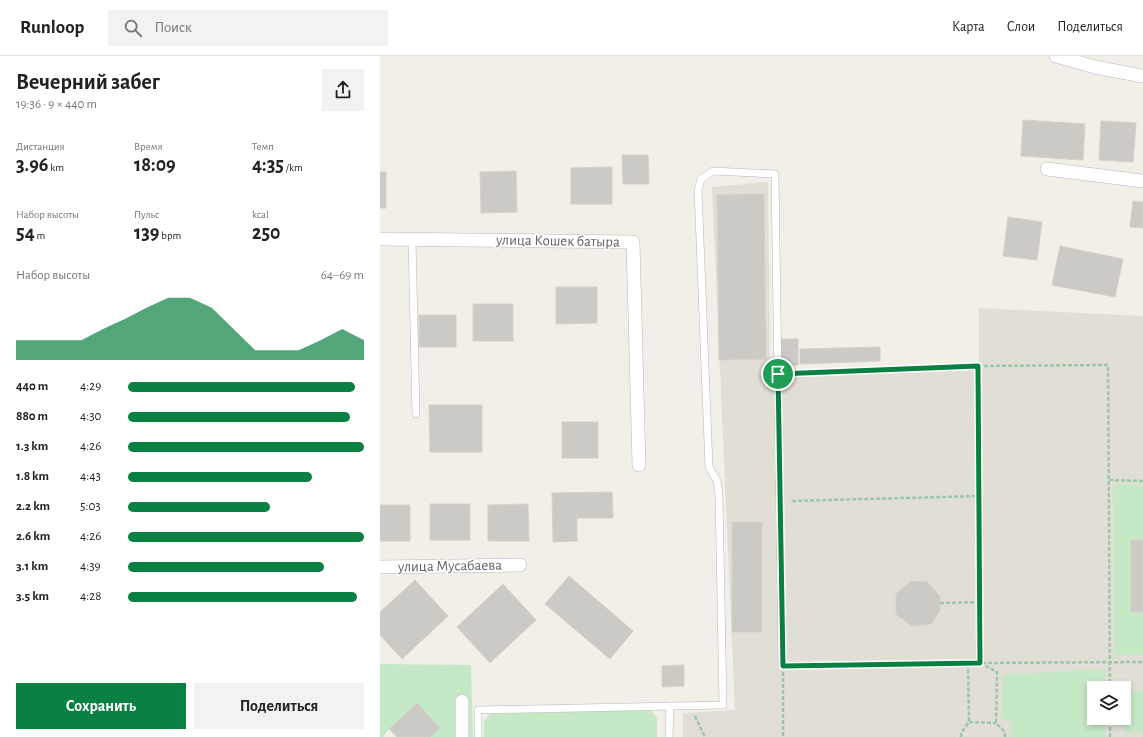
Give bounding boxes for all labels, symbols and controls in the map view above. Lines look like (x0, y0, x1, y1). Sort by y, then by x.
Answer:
search box (108, 10, 388, 46)
icon: search (122, 17, 144, 39)
text: Runloop (20, 18, 84, 37)
text: Поиск (154, 20, 192, 35)
text: Карта (952, 20, 985, 34)
text: Слои (1007, 20, 1035, 34)
text: Поделиться (1057, 20, 1123, 34)
button: share (322, 69, 364, 111)
text: Вечерний забег (16, 71, 160, 93)
text: 19:36 · 9 × 440 m (16, 98, 97, 111)
text: Дистанция (16, 141, 65, 152)
text: Время (134, 141, 163, 152)
text: Темп (252, 141, 274, 152)
text: 3.96 (16, 155, 49, 175)
text: 18:09 (134, 155, 176, 175)
text: 4:35 (252, 155, 284, 175)
text: km (49, 162, 64, 173)
text: /km (284, 162, 303, 173)
text: Набор высоты (16, 209, 79, 220)
text: Пульс (134, 209, 160, 220)
text: kcal (252, 209, 269, 220)
text: 54 (16, 223, 35, 243)
text: 139 (134, 223, 159, 243)
text: 250 (252, 223, 280, 243)
text: m (35, 230, 45, 241)
text: bpm (159, 230, 181, 241)
street label: улица Кошек батыра (495, 232, 620, 250)
text: Набор высоты (16, 269, 90, 282)
text: 64–69 m (321, 269, 364, 282)
pin (761, 357, 795, 391)
icon: arrive (767, 363, 789, 385)
text: 440 m (16, 380, 48, 393)
text: 4:29 (80, 380, 101, 393)
text: 880 m (16, 410, 48, 423)
text: 4:30 (80, 410, 101, 423)
text: 1.3 km (16, 440, 48, 453)
text: 4:26 (80, 440, 101, 453)
text: 1.8 km (16, 470, 49, 483)
text: 4:43 (80, 470, 101, 483)
text: 2.2 km (16, 500, 50, 513)
text: 5:03 (80, 500, 101, 513)
text: 2.6 km (16, 530, 50, 543)
text: 4:26 (80, 530, 101, 543)
street label: улица Мусабаева (397, 558, 502, 574)
text: 3.1 km (16, 560, 48, 573)
text: 4:39 (80, 560, 101, 573)
text: 3.5 km (16, 590, 49, 603)
text: 4:28 (80, 590, 101, 603)
map controls (1087, 681, 1131, 725)
button: layers (1087, 681, 1131, 725)
button: Сохранить (16, 683, 186, 729)
button: Поделиться (194, 683, 364, 729)

